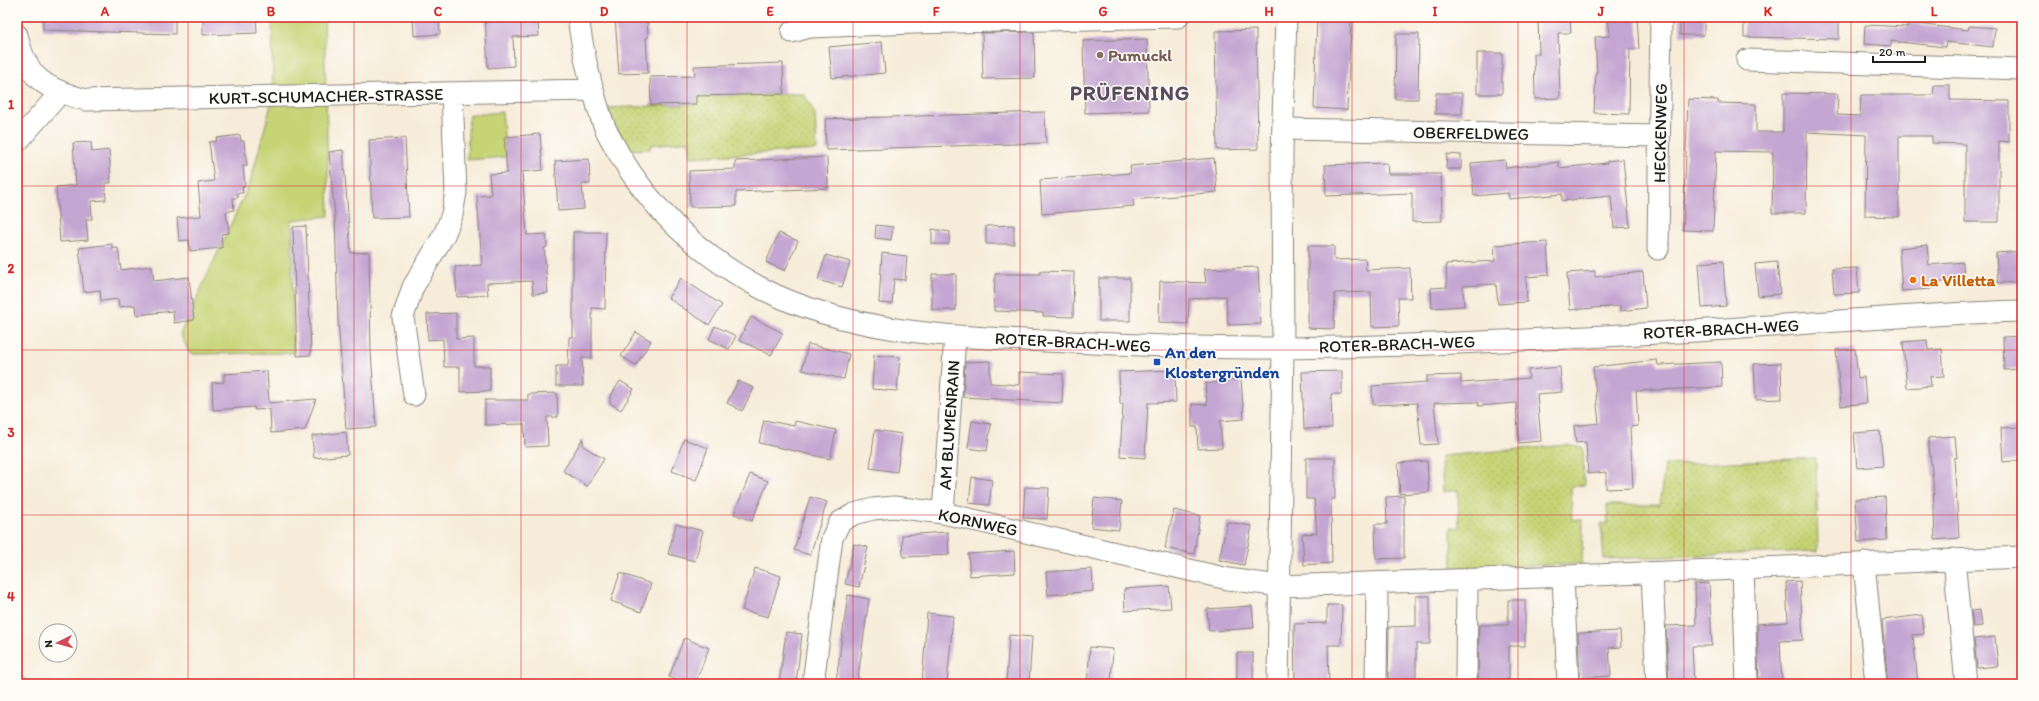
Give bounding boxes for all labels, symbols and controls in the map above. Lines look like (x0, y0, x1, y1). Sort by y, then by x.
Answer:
text: A (100, 4, 110, 19)
text: B (267, 4, 276, 19)
text: C (434, 4, 443, 19)
text: D (600, 4, 609, 19)
text: E (766, 4, 774, 19)
text: F (933, 4, 940, 19)
text: G (1099, 4, 1108, 19)
text: H (1265, 4, 1274, 19)
text: I (1433, 4, 1438, 19)
text: J (1597, 4, 1605, 19)
text: K (1764, 4, 1773, 19)
text: L (1931, 4, 1938, 19)
scale bar (1873, 38, 1925, 64)
place label: Pumuckl (1108, 45, 1172, 65)
text: 20 m (1879, 45, 1906, 59)
marker: Pumuckl (1095, 50, 1105, 60)
district label: PRÜFENING (1070, 80, 1190, 105)
street label: HECKENWEG (1649, 83, 1671, 183)
street label: KURT-SCHUMACHER-STRASSE (208, 84, 444, 108)
text: 1 (8, 97, 14, 112)
street label: OBERFELDWEG (1413, 122, 1529, 144)
text: 2 (8, 261, 15, 276)
place label: La Villetta (1921, 270, 1996, 290)
marker: La Villetta (1908, 275, 1918, 285)
street label: ROTER-BRACH-WEG (1642, 315, 1800, 343)
street label: ROTER-BRACH-WEG (994, 328, 1152, 356)
street label: ROTER-BRACH-WEG (1318, 331, 1476, 357)
place label: An den Klostergründen (1164, 342, 1280, 383)
marker: An den Klostergründen (1152, 357, 1162, 367)
street label: AM BLUMENRAIN (934, 359, 964, 491)
text: 3 (7, 425, 15, 440)
street label: KORNWEG (936, 504, 1020, 540)
text: 4 (7, 589, 15, 604)
north arrow (38, 623, 78, 663)
text: N (42, 640, 55, 648)

